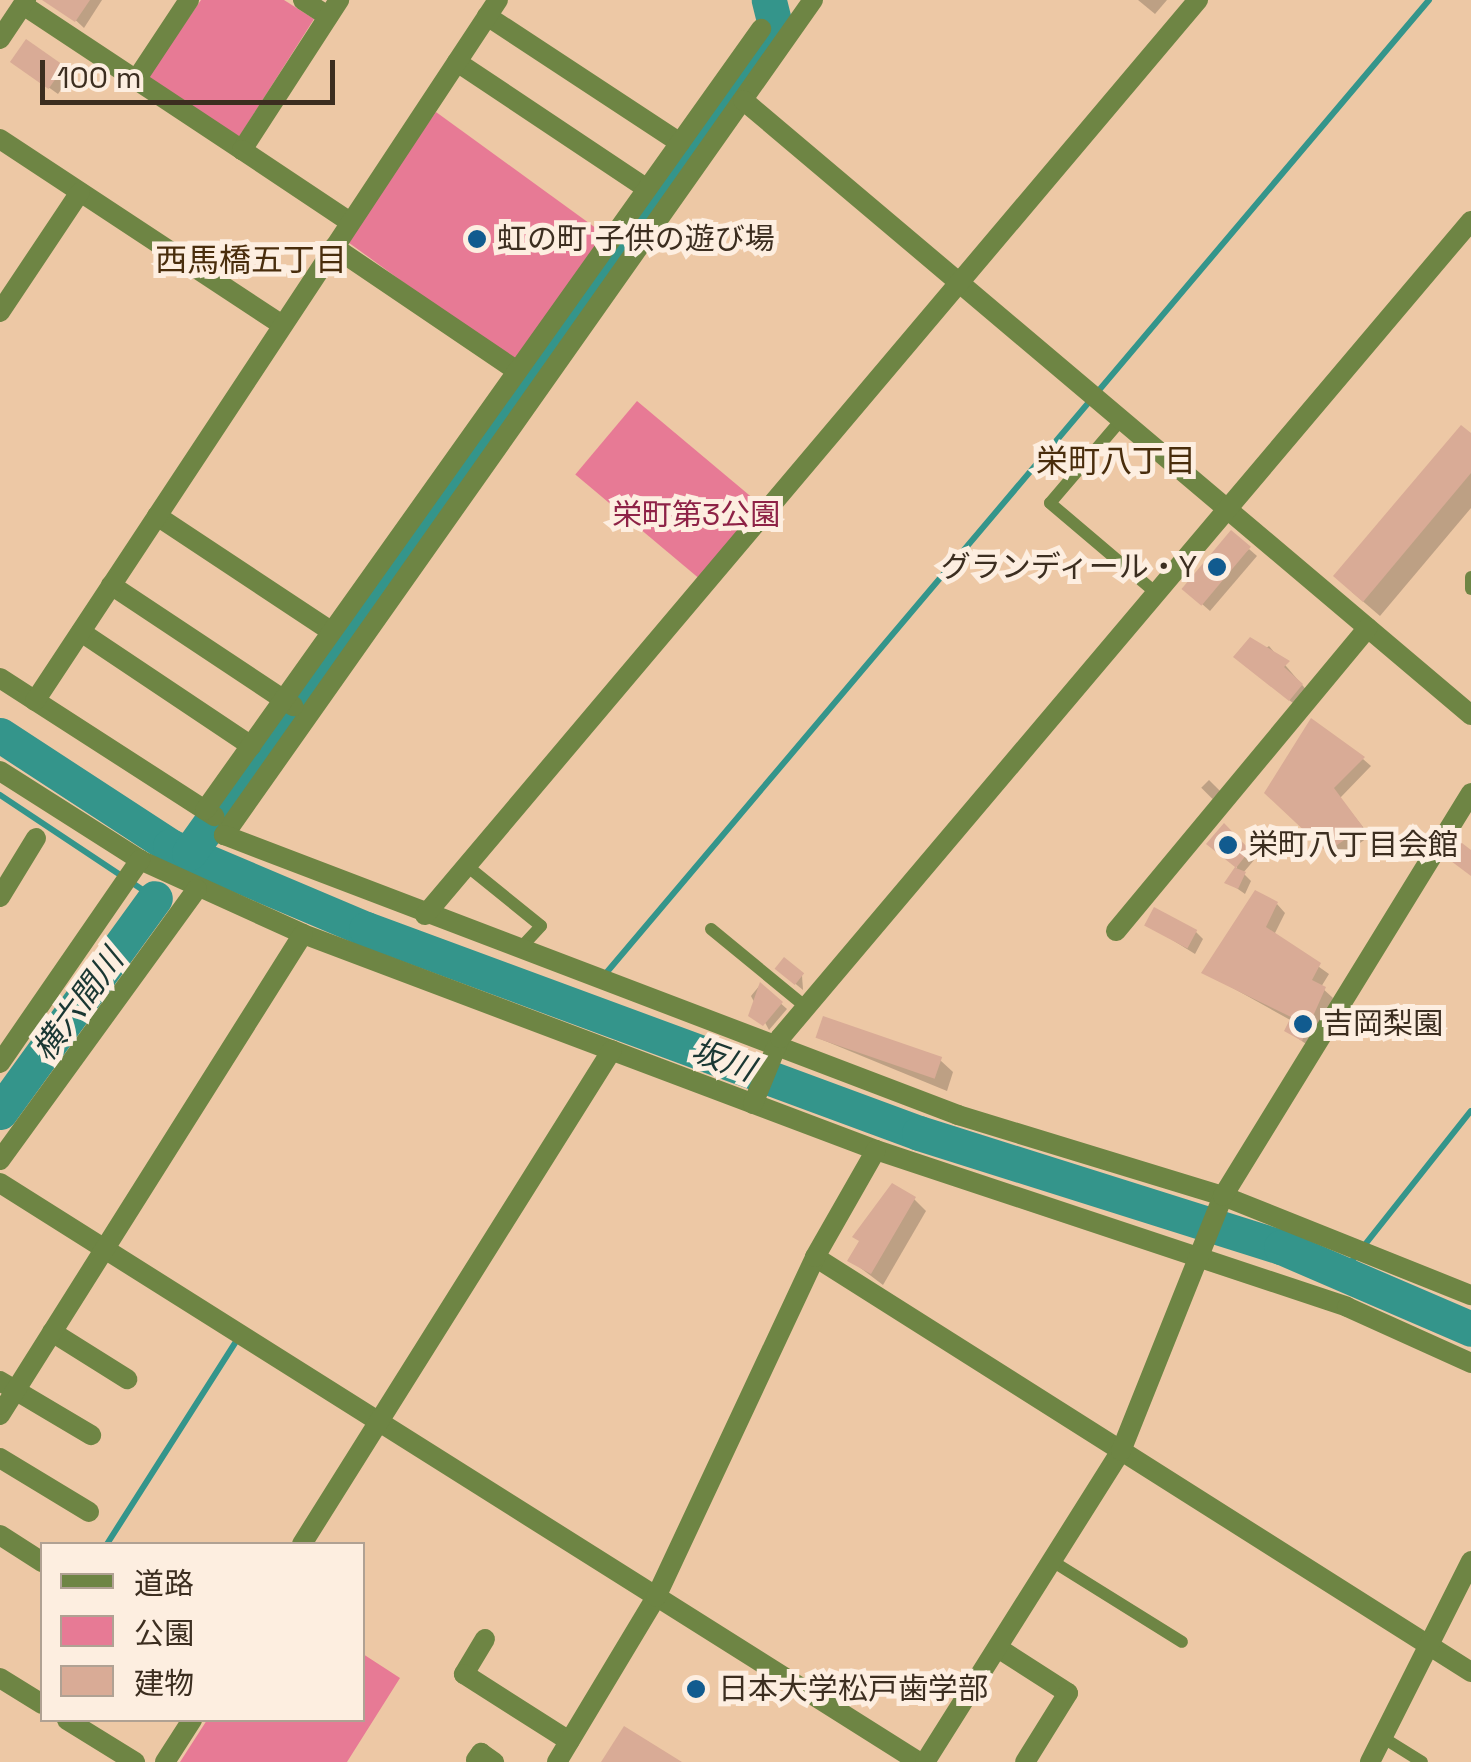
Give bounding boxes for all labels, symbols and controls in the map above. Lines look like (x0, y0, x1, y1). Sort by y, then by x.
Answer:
scale bar (45, 40, 340, 102)
text: 100 m (57, 58, 142, 97)
place label: 虹の町 子供の遊び場 (497, 221, 775, 257)
marker: 虹の町 子供の遊び場 (466, 228, 488, 250)
district label: 西馬橋五丁目 (155, 241, 347, 279)
district label: 栄町八丁目 (1036, 442, 1196, 480)
park label: 栄町第3公園 (612, 497, 780, 533)
place label: グランディール・Y (939, 549, 1197, 585)
marker: グランディール・Y (1206, 556, 1228, 578)
place label: 栄町八丁目会館 (1248, 827, 1458, 863)
marker: 栄町八丁目会館 (1217, 834, 1239, 856)
water label: 横六間川 (25, 942, 131, 1068)
place label: 吉岡梨園 (1323, 1006, 1443, 1042)
marker: 吉岡梨園 (1292, 1013, 1314, 1035)
water label: 坂川 (686, 1031, 760, 1089)
legend (40, 1542, 365, 1722)
text: 道路 (134, 1564, 194, 1603)
text: 公園 (134, 1614, 194, 1653)
text: 建物 (134, 1664, 194, 1703)
place label: 日本大学松戸歯学部 (718, 1671, 988, 1707)
marker: 日本大学松戸歯学部 (683, 1676, 709, 1702)

